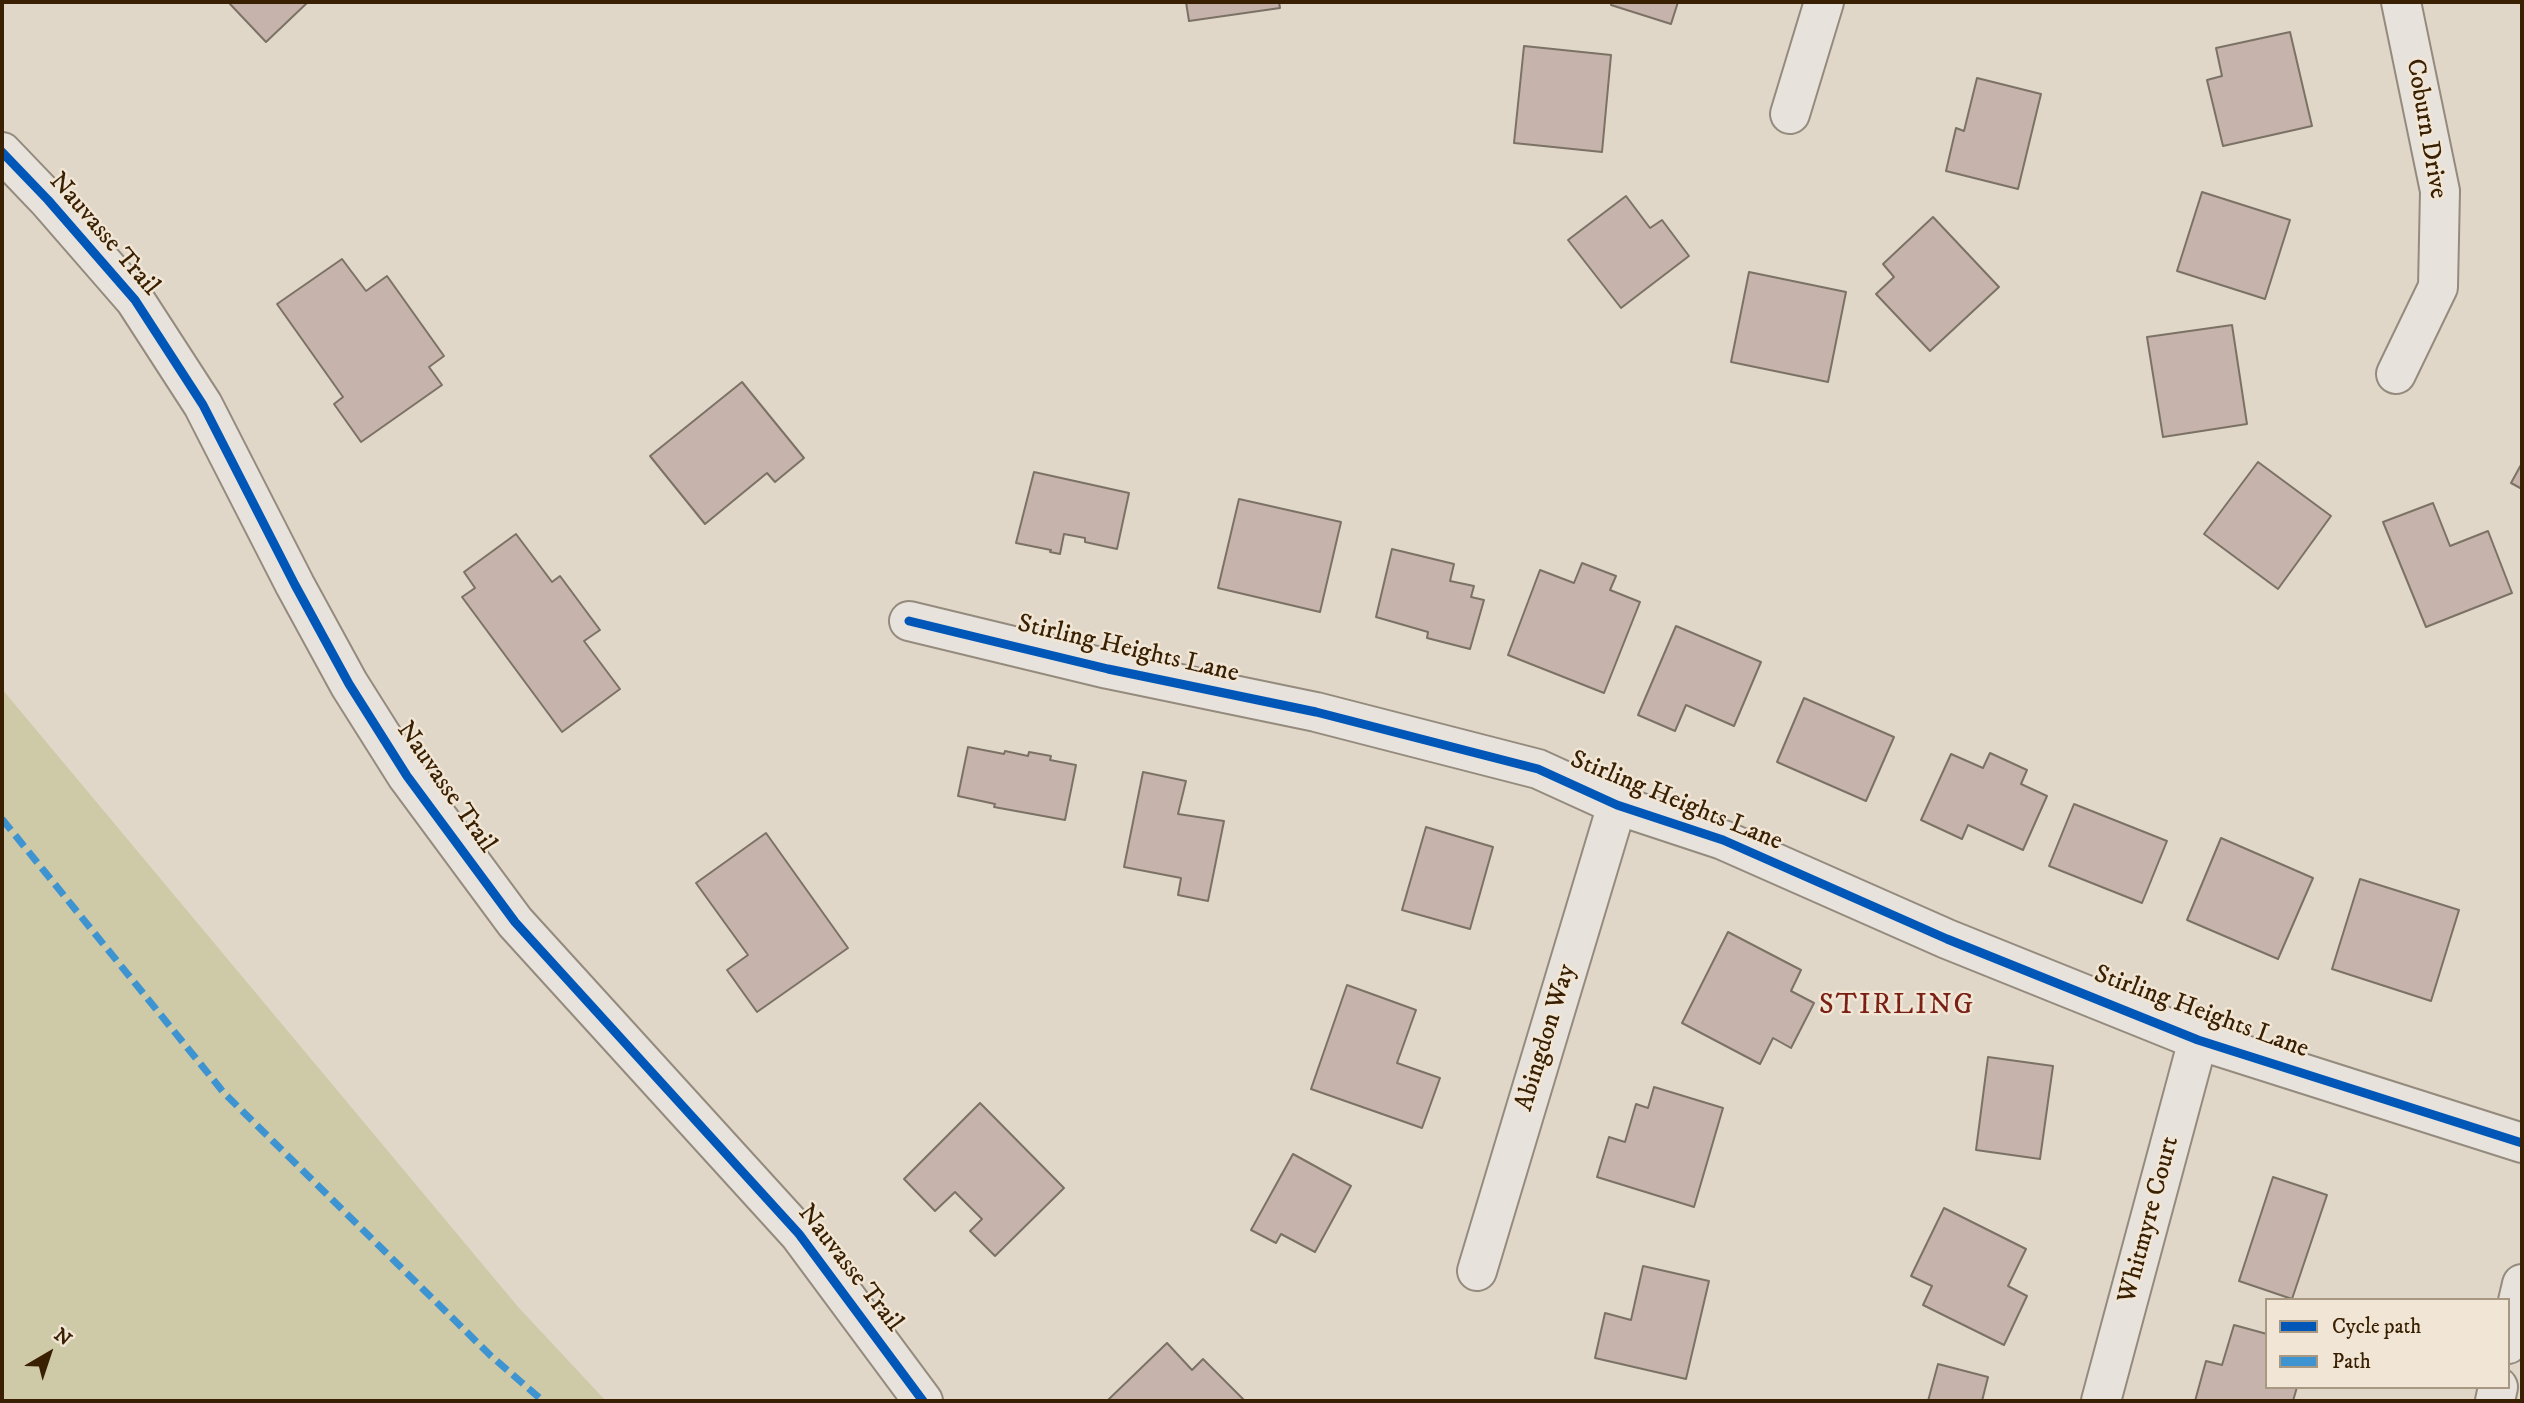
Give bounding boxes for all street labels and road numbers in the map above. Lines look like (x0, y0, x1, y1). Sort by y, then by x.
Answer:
street label: Coburn Drive (2397, 57, 2453, 201)
street label: Nauvasse Trail (41, 167, 165, 303)
street label: Stirling Heights Lane (1014, 609, 1242, 691)
street label: Nauvasse Trail (388, 716, 502, 860)
street label: Stirling Heights Lane (1565, 745, 1787, 859)
street label: Stirling Heights Lane (2089, 960, 2313, 1066)
street label: Abingdon Way (1510, 961, 1584, 1115)
street label: Whitmyre Court (2113, 1133, 2187, 1307)
street label: Nauvasse Trail (790, 1199, 908, 1339)

